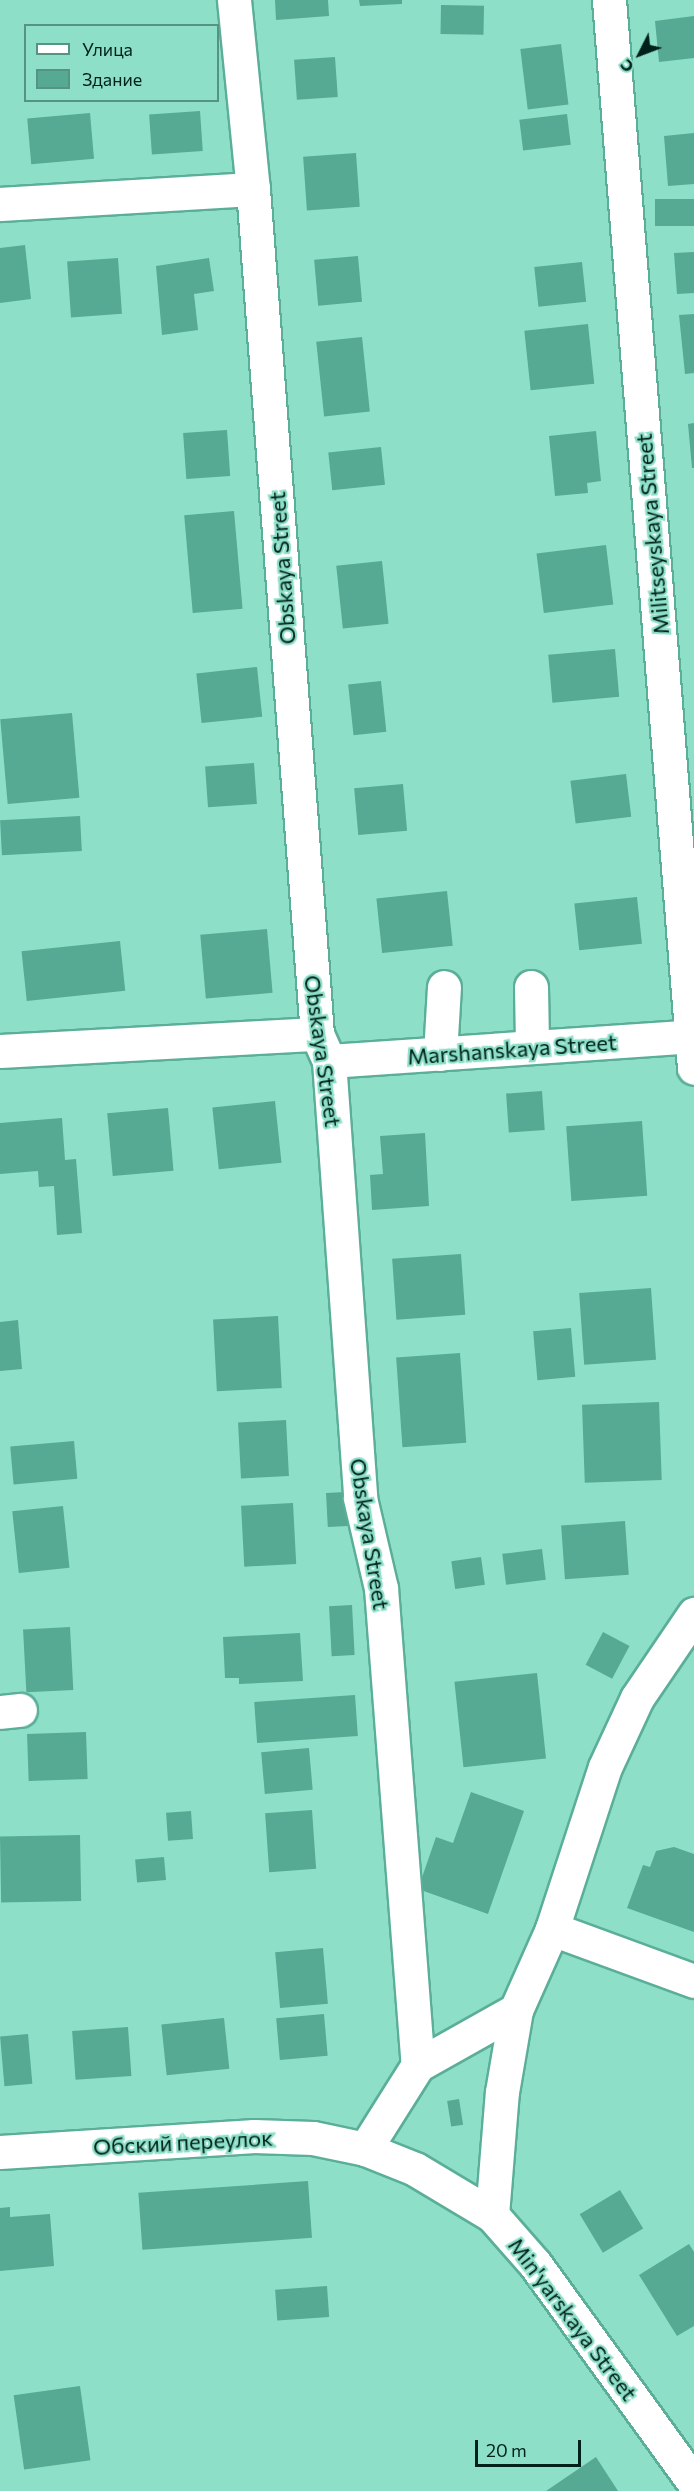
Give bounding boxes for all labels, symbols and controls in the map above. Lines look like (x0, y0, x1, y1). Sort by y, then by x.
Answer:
legend (24, 24, 219, 102)
north arrow (610, 24, 670, 84)
text: Улица (82, 38, 133, 60)
text: С (616, 56, 637, 77)
text: Здание (82, 68, 142, 90)
street label: Militseyskaya Street (630, 432, 674, 636)
street label: Obskaya Street (263, 491, 301, 645)
street label: Obskaya Street (299, 973, 347, 1129)
street label: Marshanskaya Street (406, 1029, 618, 1069)
street label: Obskaya Street (345, 1456, 395, 1612)
street label: Обский переулок (92, 2124, 274, 2160)
street label: Min'yarskaya Street (503, 2232, 643, 2406)
scale bar (478, 2428, 584, 2466)
text: 20 m (486, 2439, 527, 2461)

